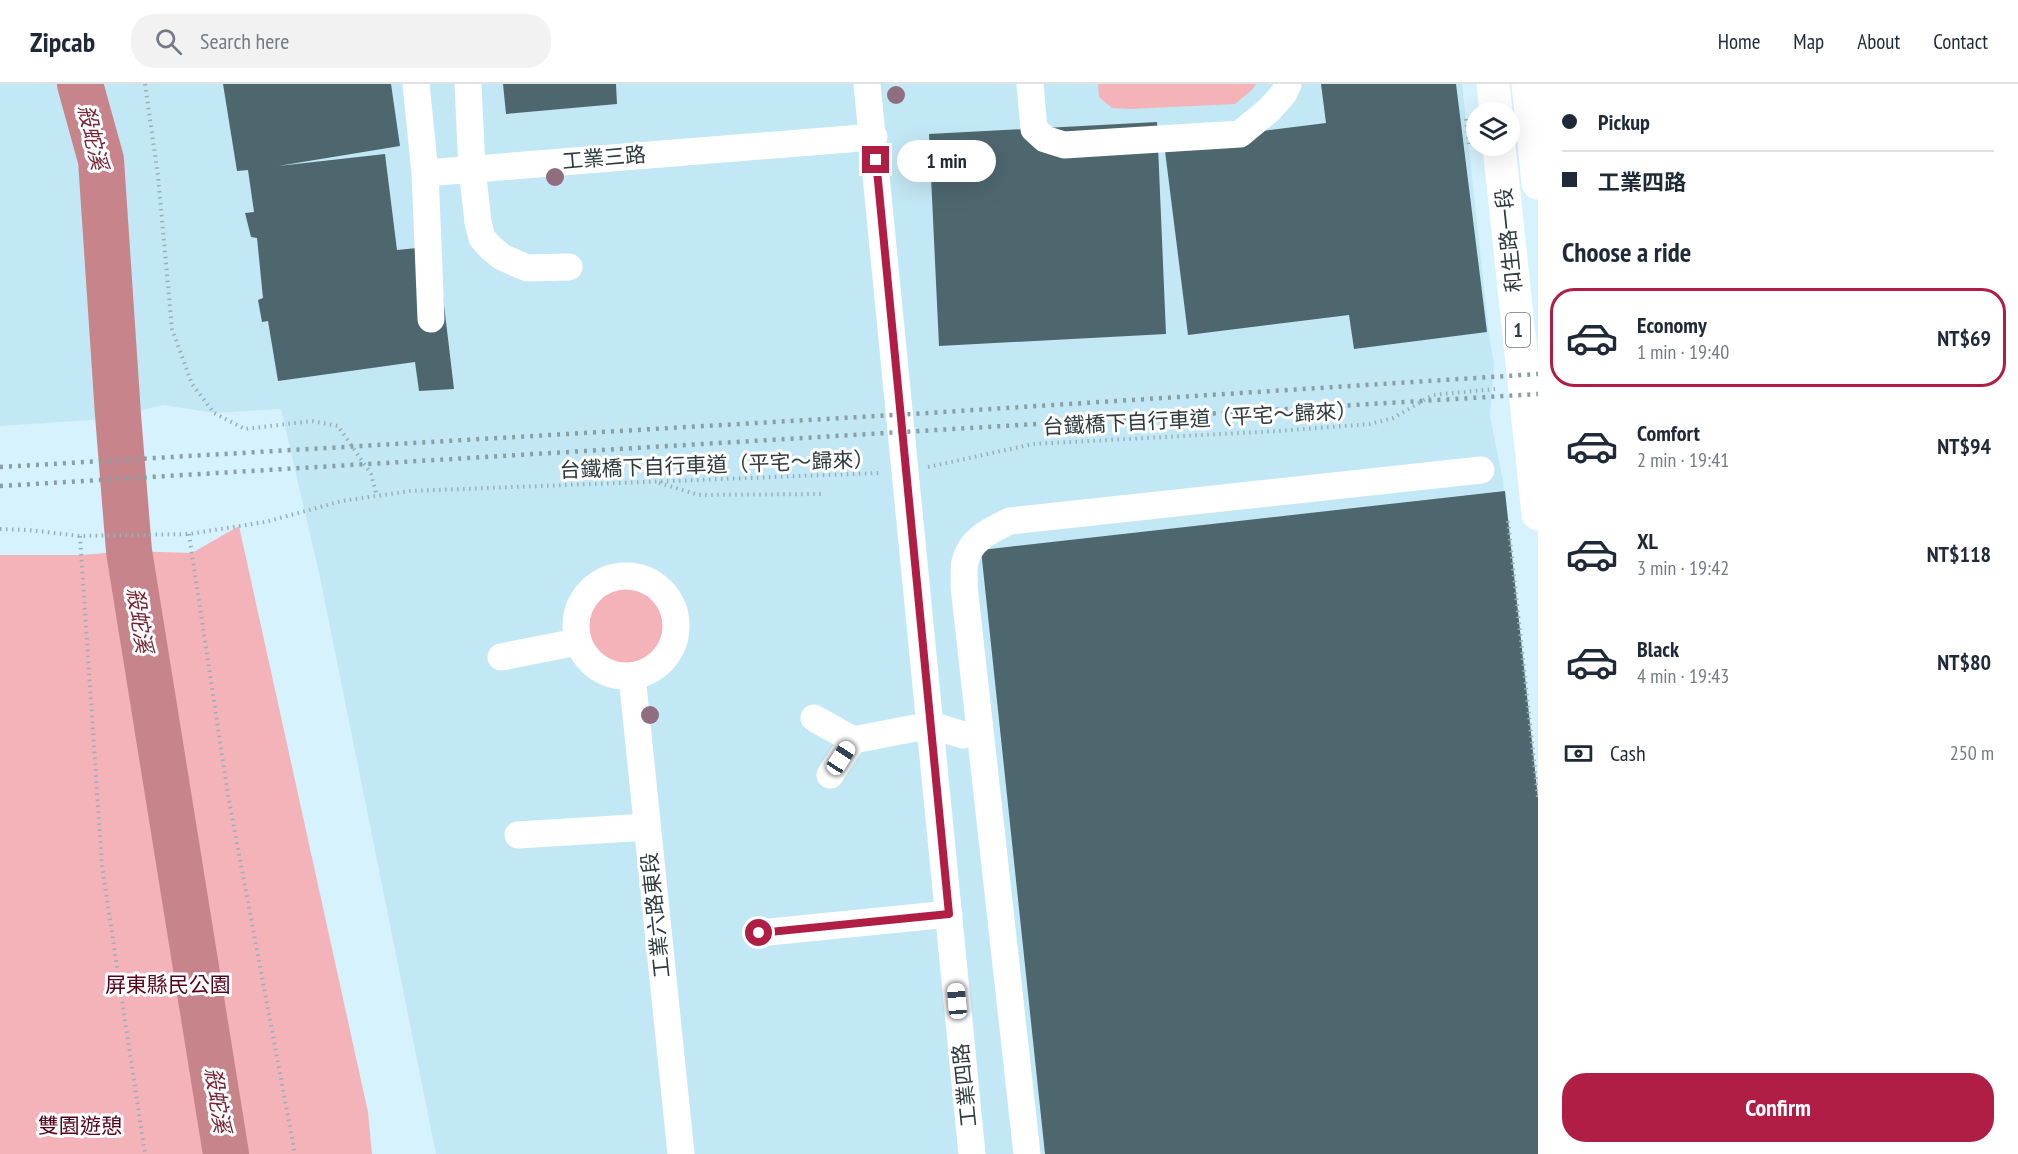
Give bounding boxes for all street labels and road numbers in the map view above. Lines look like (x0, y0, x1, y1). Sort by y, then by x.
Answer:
street label: 工業三路 (561, 140, 647, 175)
street label: 和生路一段 (1490, 186, 1527, 294)
road number: 1 (1506, 313, 1530, 347)
street label: 台鐵橋下自行車道（平宅～歸來） (1042, 397, 1358, 440)
street label: 台鐵橋下自行車道（平宅～歸來） (559, 446, 875, 483)
street label: 工業六路東段 (635, 851, 676, 979)
street label: 工業四路 (947, 1042, 982, 1128)

